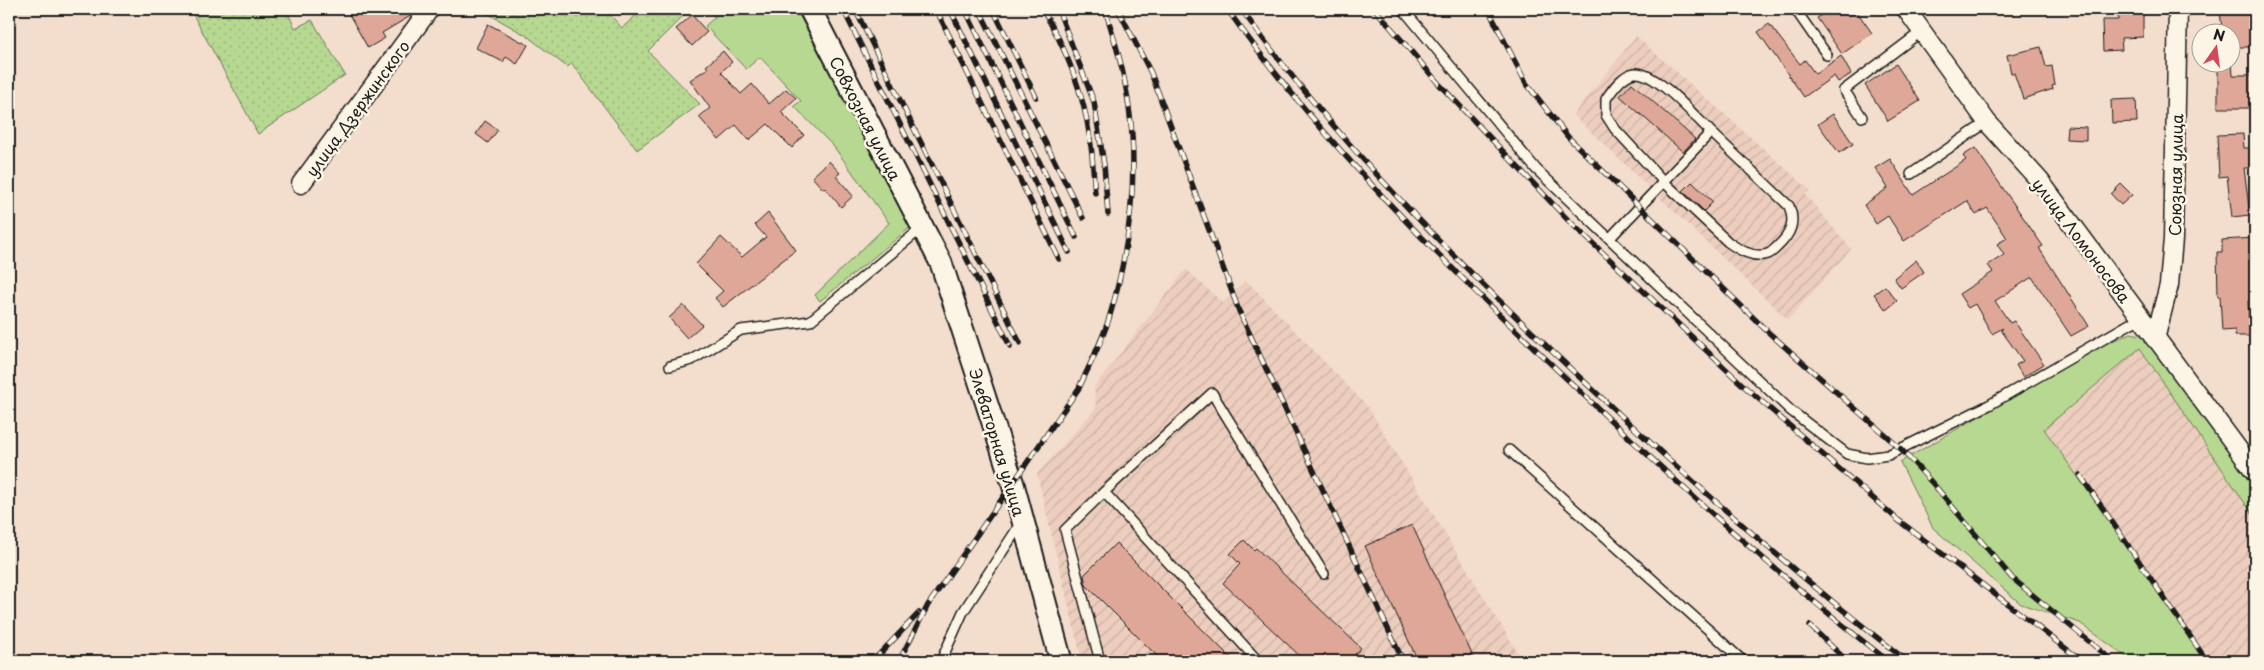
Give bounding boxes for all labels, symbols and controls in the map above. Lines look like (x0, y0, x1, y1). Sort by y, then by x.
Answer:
north arrow (2192, 22, 2242, 72)
text: N (2211, 23, 2227, 46)
street label: улица Дзержинского (299, 35, 415, 181)
street label: Совхозная улица (824, 52, 908, 184)
street label: Союзная улица (2162, 114, 2188, 236)
street label: улица Ломоносова (2027, 173, 2137, 307)
street label: Элеваторная улица (964, 365, 1032, 519)

